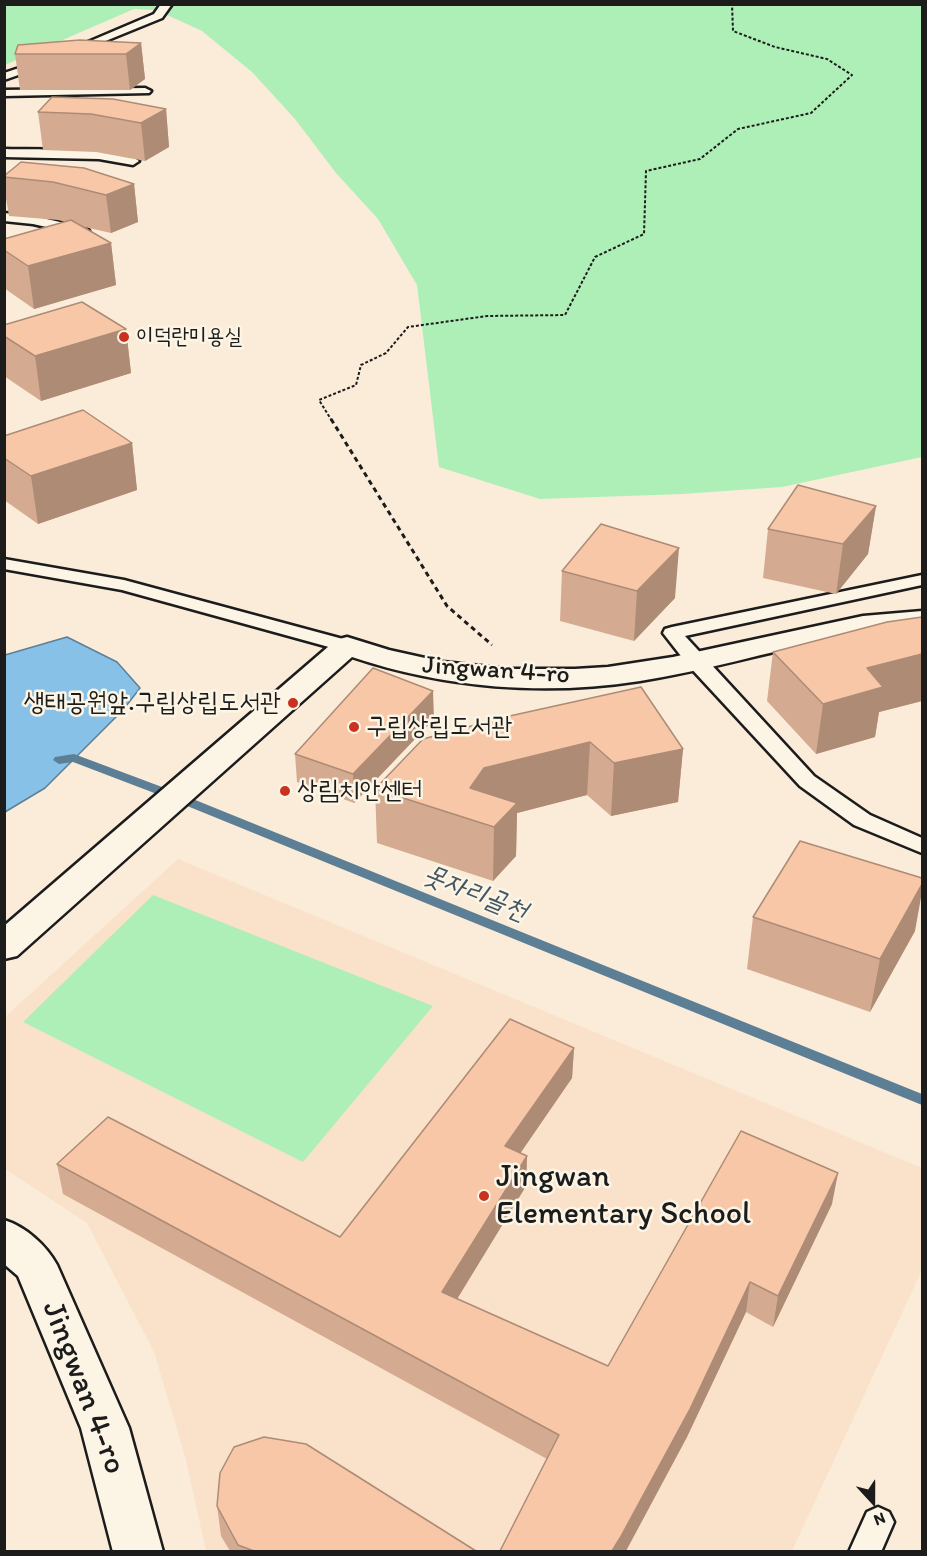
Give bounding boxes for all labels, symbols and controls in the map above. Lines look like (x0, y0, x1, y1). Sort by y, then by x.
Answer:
place label: 이덕란미용실 (136, 324, 242, 350)
marker: 이덕란미용실 (117, 330, 131, 344)
street label: Jingwan 4-ro (421, 650, 571, 692)
place label: 생태공원앞.구립상립도서관 (24, 687, 281, 719)
marker: 생태공원앞.구립상립도서관 (286, 696, 300, 710)
place label: 구립상립도서관 (366, 711, 512, 743)
marker: 구립상립도서관 (347, 720, 361, 734)
place label: 상림치안센터 (297, 775, 423, 807)
marker: 상림치안센터 (278, 784, 292, 798)
water label: 못자리골천 (419, 859, 531, 929)
place label: Jingwan Elementary School (496, 1159, 751, 1234)
marker: Jingwan Elementary School (477, 1189, 491, 1203)
street label: Jingwan 4-ro (32, 1296, 134, 1480)
north arrow (843, 1472, 903, 1532)
text: N (871, 1508, 888, 1530)

